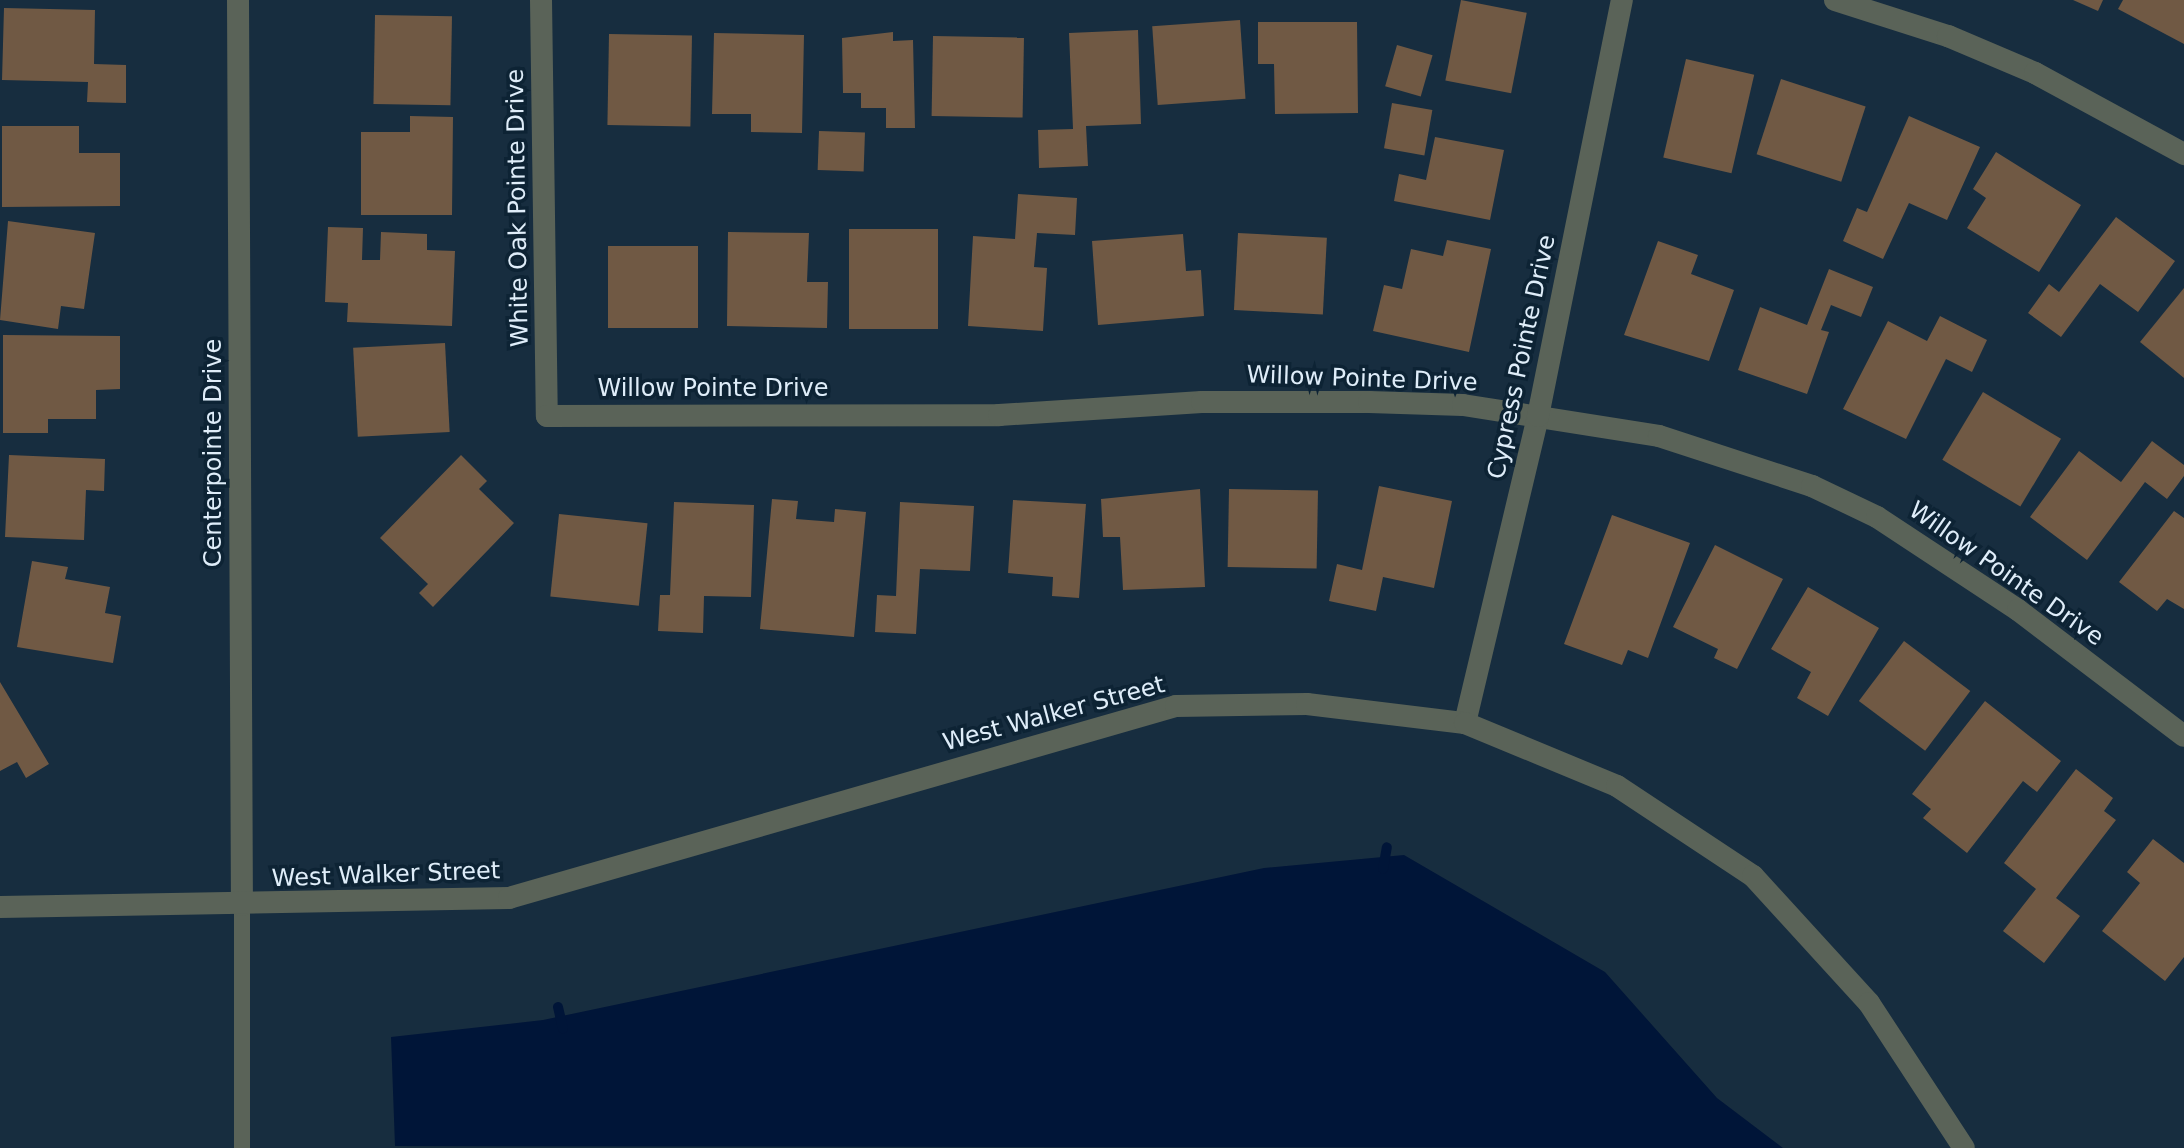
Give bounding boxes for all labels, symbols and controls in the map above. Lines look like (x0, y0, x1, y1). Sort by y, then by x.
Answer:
street label: White Oak Pointe Drive (501, 69, 535, 347)
street label: Cypress Pointe Drive (1482, 232, 1562, 482)
street label: Centerpointe Drive (200, 339, 228, 567)
street label: Willow Pointe Drive (1246, 361, 1478, 397)
street label: Willow Pointe Drive (597, 375, 829, 403)
street label: Willow Pointe Drive (1903, 496, 2109, 652)
street label: West Walker Street (940, 671, 1168, 757)
street label: West Walker Street (271, 857, 501, 893)

